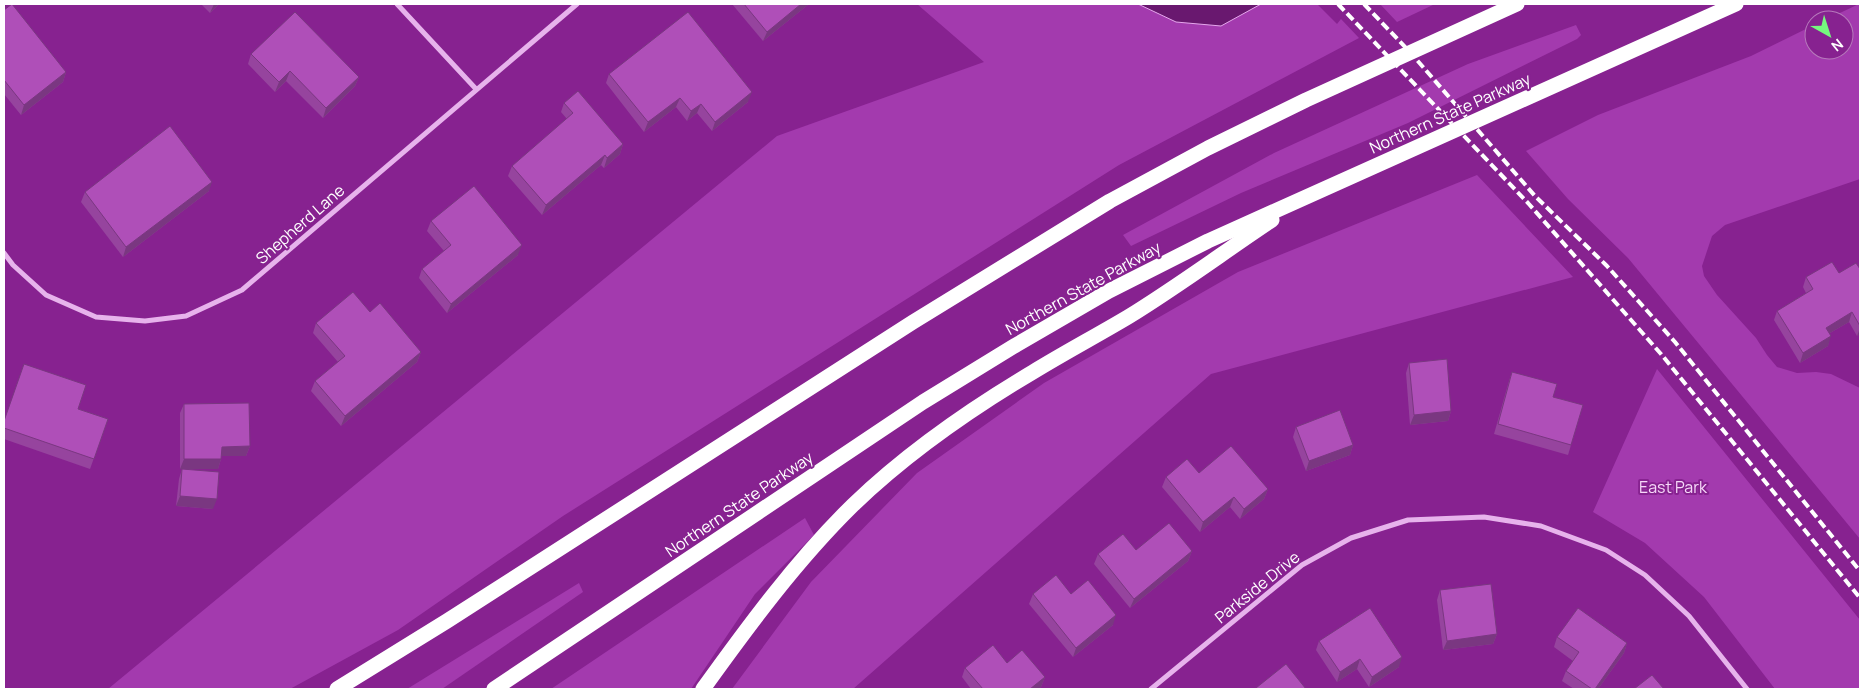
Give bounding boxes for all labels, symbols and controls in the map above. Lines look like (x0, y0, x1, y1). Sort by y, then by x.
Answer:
north arrow (1804, 10, 1854, 60)
text: N (1828, 35, 1847, 56)
street label: Northern State Parkway (1366, 67, 1535, 158)
street label: Shepherd Lane (251, 179, 349, 269)
street label: Northern State Parkway (1001, 236, 1165, 340)
street label: Northern State Parkway (661, 446, 818, 562)
park label: East Park (1639, 476, 1708, 498)
street label: Parkside Drive (1210, 546, 1304, 628)

